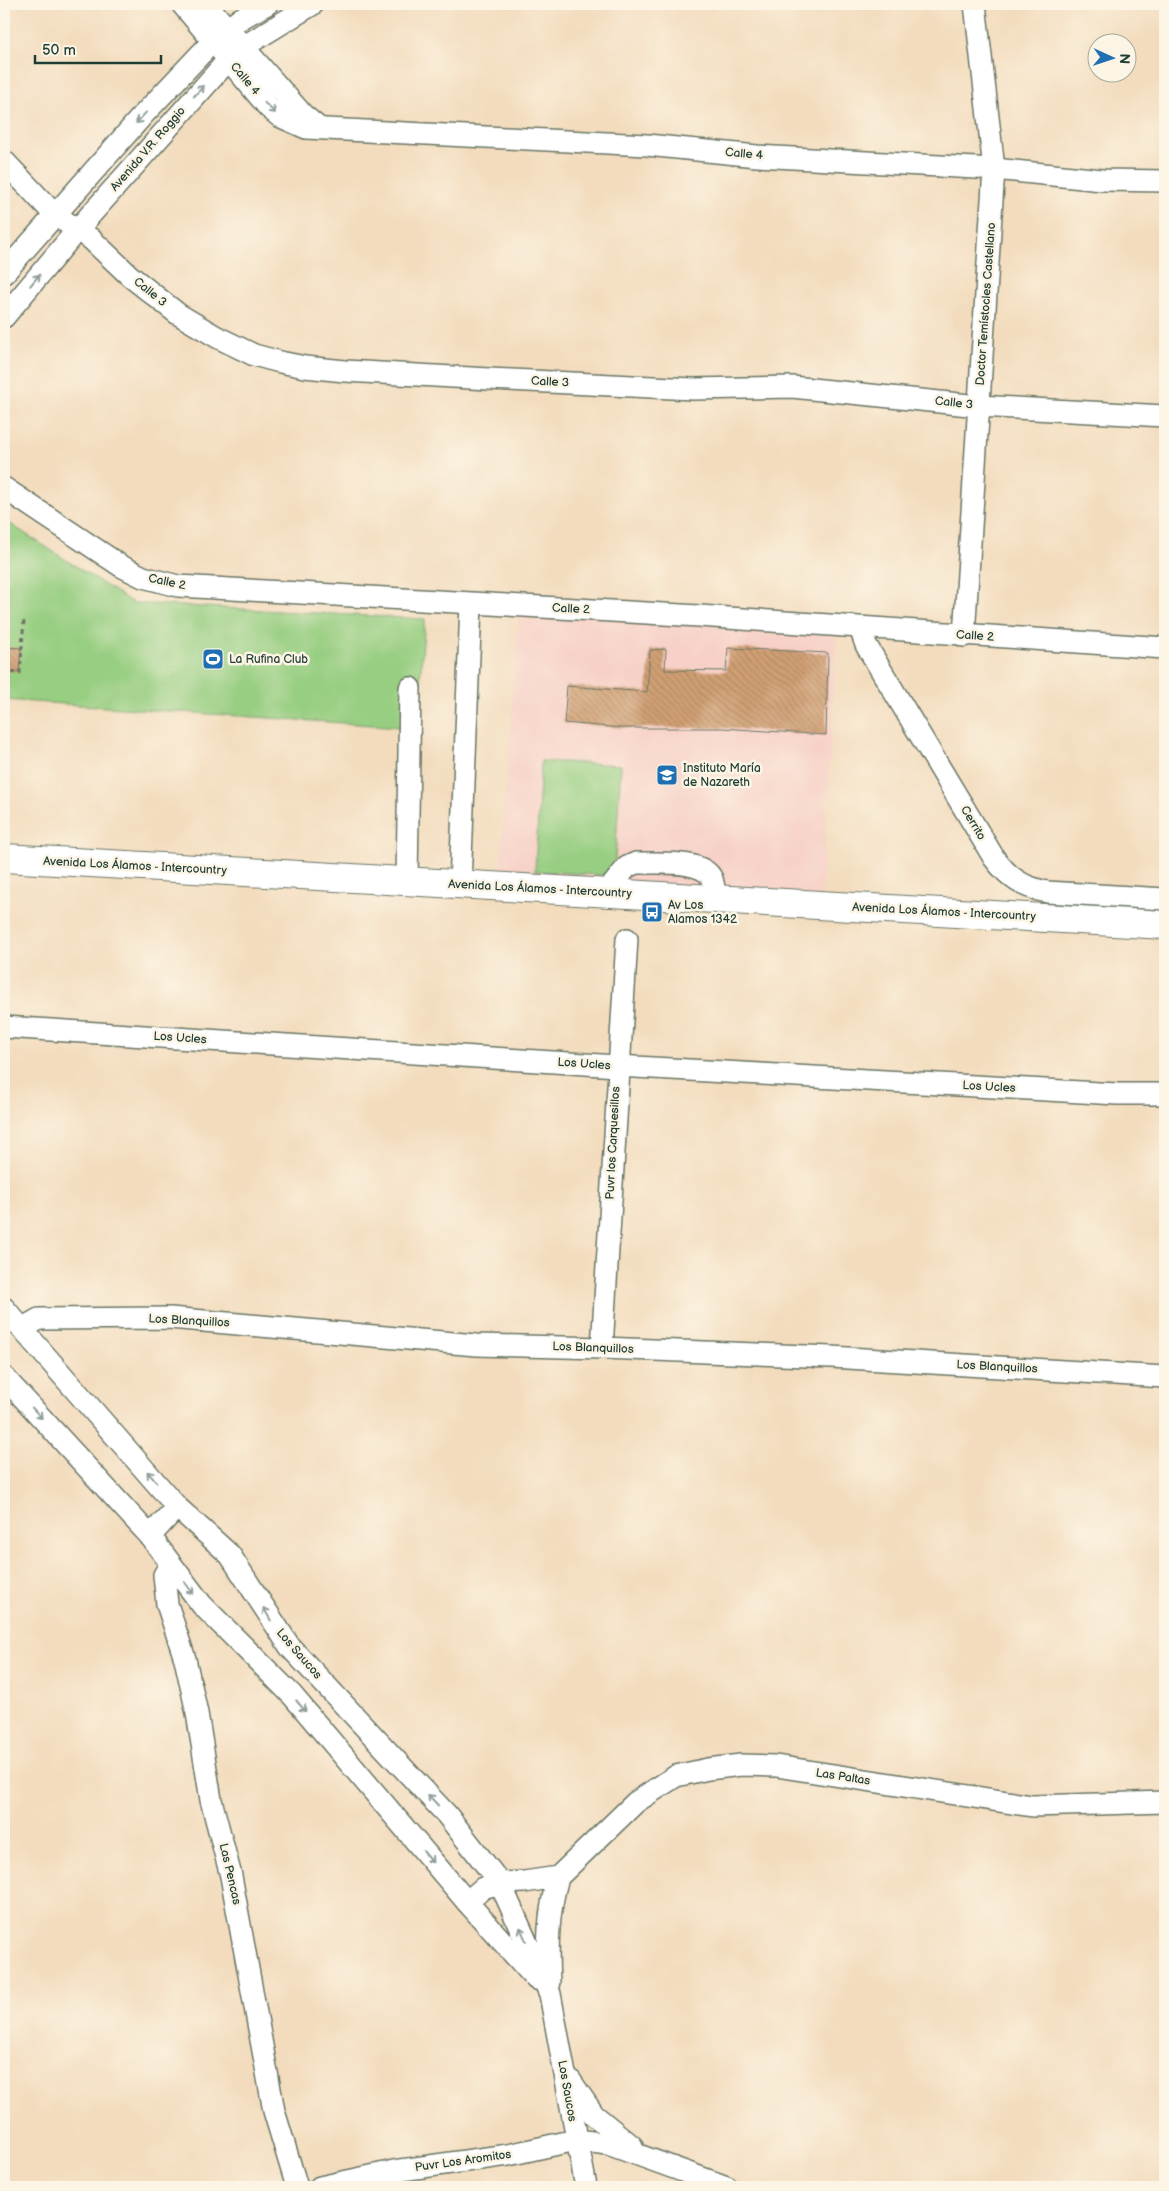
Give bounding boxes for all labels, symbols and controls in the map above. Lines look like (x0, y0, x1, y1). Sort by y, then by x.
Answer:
scale bar (35, 32, 161, 64)
north arrow (1086, 32, 1136, 82)
text: 50 m (42, 41, 76, 60)
text: N (1116, 53, 1133, 64)
street label: Calle 4 (227, 60, 263, 99)
one-way arrow (193, 85, 205, 97)
one-way arrow (264, 102, 276, 114)
street label: Avenida V.R. Roggio (107, 103, 189, 194)
one-way arrow (135, 111, 147, 124)
street label: Calle 4 (724, 145, 764, 163)
street label: Doctor Temístocles Castellano (973, 222, 999, 386)
one-way arrow (29, 274, 40, 287)
street label: Calle 3 (130, 274, 170, 310)
street label: Calle 3 (530, 374, 570, 390)
street label: Calle 3 (934, 394, 974, 412)
street label: Calle 2 (147, 571, 187, 593)
street label: Calle 2 (552, 601, 590, 617)
street label: Calle 2 (956, 627, 994, 645)
sports icon: La Rufina Club (201, 647, 225, 671)
place label: La Rufina Club (229, 652, 308, 667)
place label: Instituto María de Nazareth (683, 761, 761, 790)
school or university icon: Instituto María de Nazareth (655, 763, 679, 787)
street label: Cerrito (957, 803, 989, 843)
street label: Avenida Los Álamos - Intercountry (43, 852, 228, 878)
street label: Avenida Los Álamos - Intercountry (448, 875, 633, 901)
place label: Av Los Alamos 1342 (668, 898, 737, 927)
street label: Avenida Los Álamos - Intercountry (852, 898, 1037, 924)
bus stop icon: Av Los Alamos 1342 (640, 900, 664, 924)
street label: Los Ucles (153, 1029, 207, 1047)
street label: Los Ucles (557, 1055, 611, 1073)
street label: Los Ucles (962, 1078, 1016, 1096)
street label: Puvr los Carquesillos (603, 1086, 623, 1200)
street label: Los Blanquillos (148, 1311, 230, 1331)
street label: Los Blanquillos (552, 1339, 634, 1357)
street label: Los Blanquillos (956, 1357, 1038, 1377)
one-way arrow (31, 1406, 43, 1419)
one-way arrow (146, 1471, 158, 1484)
one-way arrow (184, 1581, 194, 1595)
one-way arrow (262, 1607, 272, 1621)
street label: Los Saucos (273, 1626, 325, 1682)
one-way arrow (295, 1699, 306, 1712)
street label: Las Paltas (815, 1765, 871, 1789)
one-way arrow (427, 1794, 439, 1806)
street label: Las Pencas (216, 1842, 244, 1906)
one-way arrow (423, 1850, 434, 1863)
one-way arrow (517, 1927, 527, 1942)
street label: Los Saucos (554, 2059, 580, 2123)
street label: Puvr Los Aromitos (414, 2147, 512, 2175)

